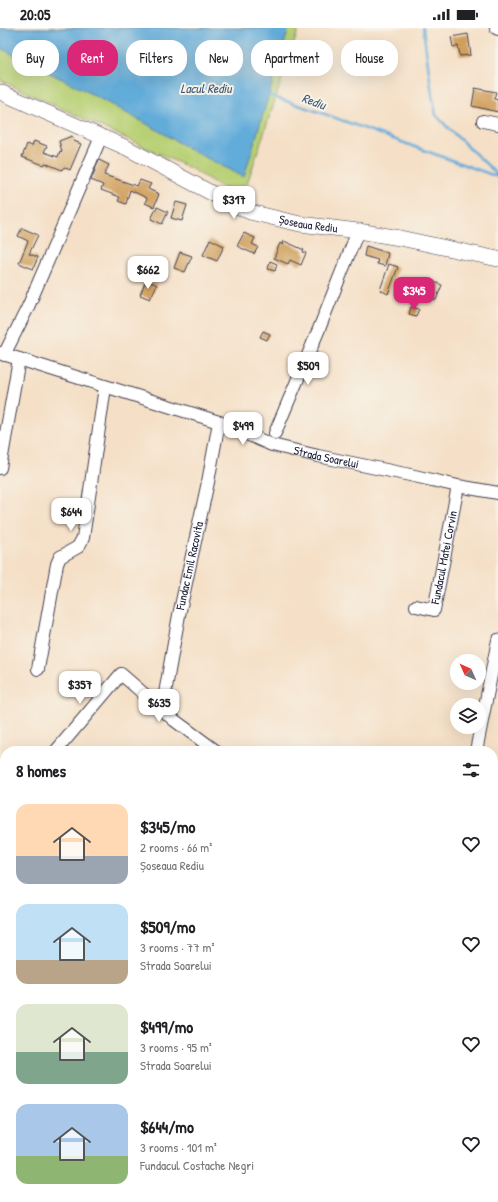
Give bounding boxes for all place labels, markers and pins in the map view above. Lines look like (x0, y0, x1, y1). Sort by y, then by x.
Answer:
pin: $317 (210, 186, 258, 220)
pin: $662 (124, 256, 172, 290)
pin: $345 (390, 277, 438, 311)
pin: $509 (284, 352, 332, 386)
pin: $499 (219, 412, 267, 446)
pin: $644 (47, 498, 95, 532)
pin: $357 (56, 671, 104, 705)
pin: $635 (135, 689, 183, 723)

